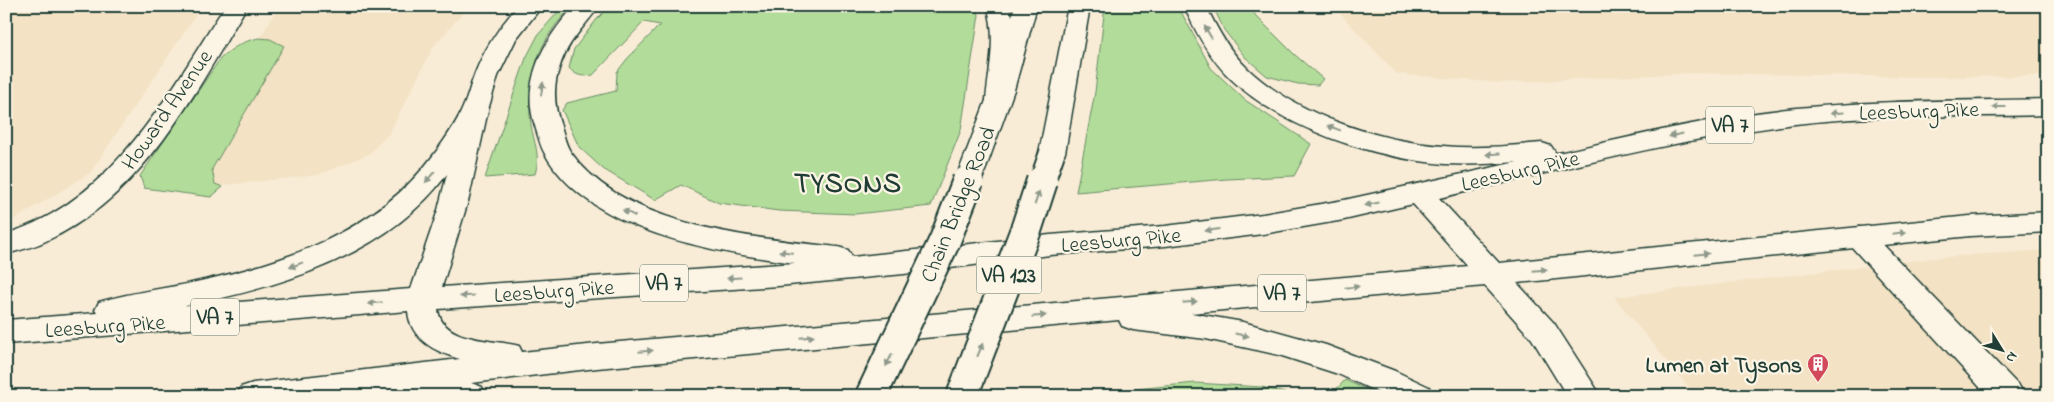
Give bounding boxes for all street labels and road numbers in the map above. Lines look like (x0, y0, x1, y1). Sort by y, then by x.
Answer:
street label: Howard Avenue (115, 44, 222, 178)
street label: Leesburg Pike (1858, 95, 1980, 132)
road number: VA 7 (1706, 106, 1754, 144)
street label: Chain Bridge Road (914, 122, 1007, 288)
street label: Leesburg Pike (1458, 144, 1583, 203)
street label: Leesburg Pike (1060, 221, 1183, 264)
road number: VA 123 (976, 256, 1042, 294)
road number: VA 7 (640, 264, 688, 302)
street label: Leesburg Pike (493, 273, 616, 314)
road number: VA 7 (1258, 274, 1306, 312)
road number: VA 7 (191, 298, 239, 336)
street label: Leesburg Pike (44, 308, 167, 349)

